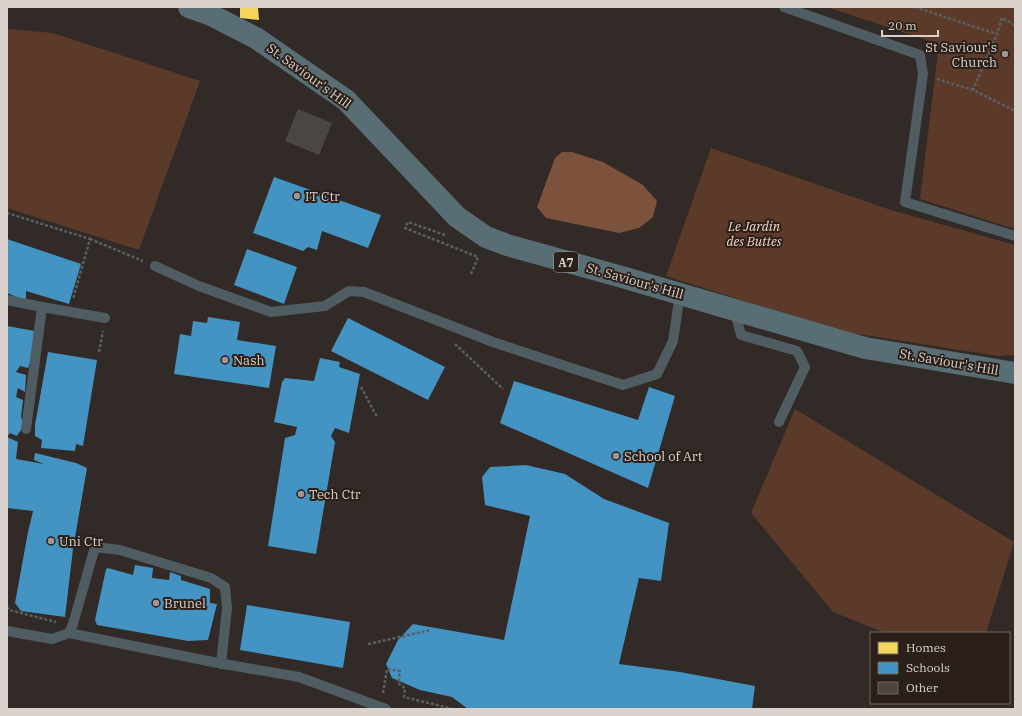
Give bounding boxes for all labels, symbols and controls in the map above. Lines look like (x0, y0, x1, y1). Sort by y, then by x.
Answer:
scale bar (882, 12, 938, 38)
text: 20 m (888, 18, 917, 33)
place label: St Saviour's Church (925, 39, 997, 71)
street label: St. Saviour's Hill (263, 40, 355, 112)
marker: St Saviour's Church (1000, 49, 1010, 59)
place label: IT Ctr (305, 188, 340, 205)
marker: IT Ctr (292, 191, 302, 201)
park label: Le Jardin des Buttes (726, 218, 782, 250)
road number: A7 (554, 252, 578, 272)
street label: St. Saviour's Hill (584, 259, 686, 303)
street label: St. Saviour's Hill (898, 345, 1000, 379)
place label: Nash (233, 352, 265, 369)
marker: Nash (220, 355, 230, 365)
place label: School of Art (624, 448, 703, 465)
marker: School of Art (611, 451, 621, 461)
place label: Tech Ctr (309, 486, 361, 503)
marker: Tech Ctr (296, 489, 306, 499)
place label: Uni Ctr (59, 533, 103, 550)
marker: Uni Ctr (46, 536, 56, 546)
place label: Brunel (164, 595, 206, 612)
marker: Brunel (151, 598, 161, 608)
legend (870, 632, 1010, 704)
text: Homes (906, 640, 946, 655)
text: Schools (906, 660, 950, 675)
text: Other (906, 680, 939, 695)

